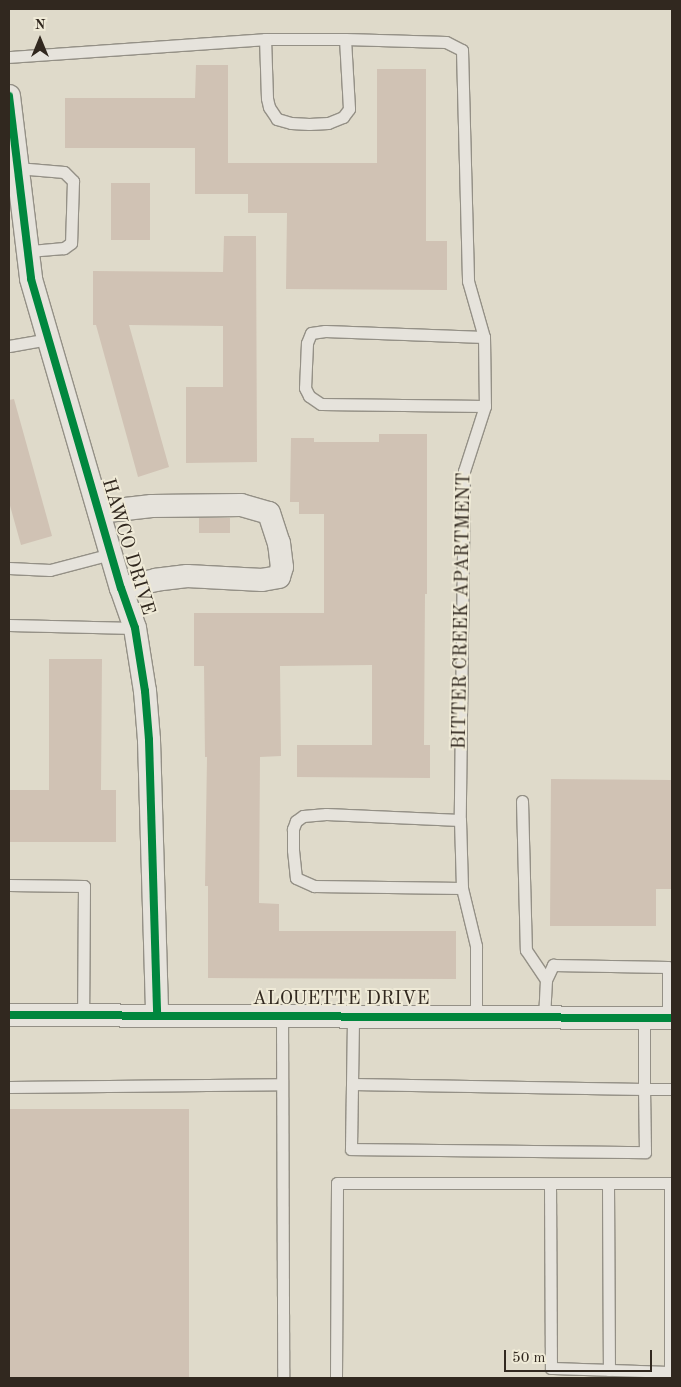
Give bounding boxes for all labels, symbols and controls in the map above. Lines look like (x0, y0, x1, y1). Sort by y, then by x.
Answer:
north arrow (15, 15, 65, 65)
text: N (35, 18, 45, 32)
street label: BITTER CREEK APARTMENT (449, 472, 477, 750)
street label: HAWCO DRIVE (95, 476, 159, 618)
street label: ALOUETTE DRIVE (252, 989, 430, 1011)
scale bar (506, 1340, 654, 1372)
text: 50 m (512, 1351, 546, 1366)

